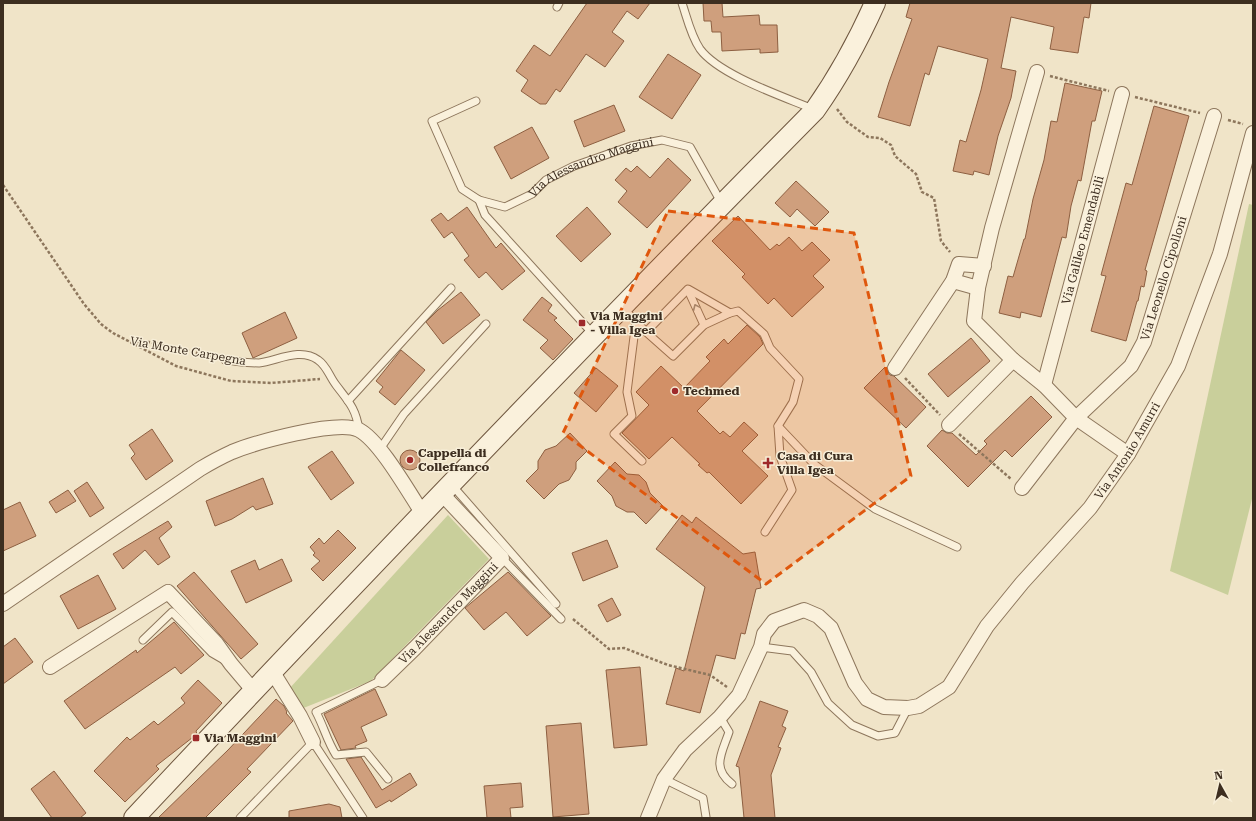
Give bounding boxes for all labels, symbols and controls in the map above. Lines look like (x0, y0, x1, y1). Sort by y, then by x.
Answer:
street label: Via Alessandro Maggini (526, 135, 655, 200)
street label: Via Galileo Emendabili (1059, 174, 1107, 306)
street label: Via Leonello Cipolloni (1138, 214, 1190, 342)
one-way arrow (693, 304, 701, 312)
place label: Via Maggini - Villa Igea (590, 309, 663, 337)
marker: Via Maggini - Villa Igea (577, 318, 587, 328)
street label: Via Monte Carpegna (129, 334, 248, 368)
place label: Techmed (683, 384, 739, 398)
marker: Techmed (670, 386, 680, 396)
street label: Via Antonio Amurri (1091, 400, 1163, 502)
place label: Cappella di Collefranco (418, 446, 490, 474)
place label: Casa di Cura Villa Igea (777, 449, 853, 477)
marker: Cappella di Collefranco (405, 455, 415, 465)
marker: Casa di Cura Villa Igea (762, 457, 774, 469)
street label: Via Alessandro Maggini (396, 560, 501, 667)
place label: Via Maggini (204, 731, 277, 745)
marker: Via Maggini (191, 733, 201, 743)
north arrow (1200, 765, 1240, 805)
text: N (1214, 768, 1224, 783)

